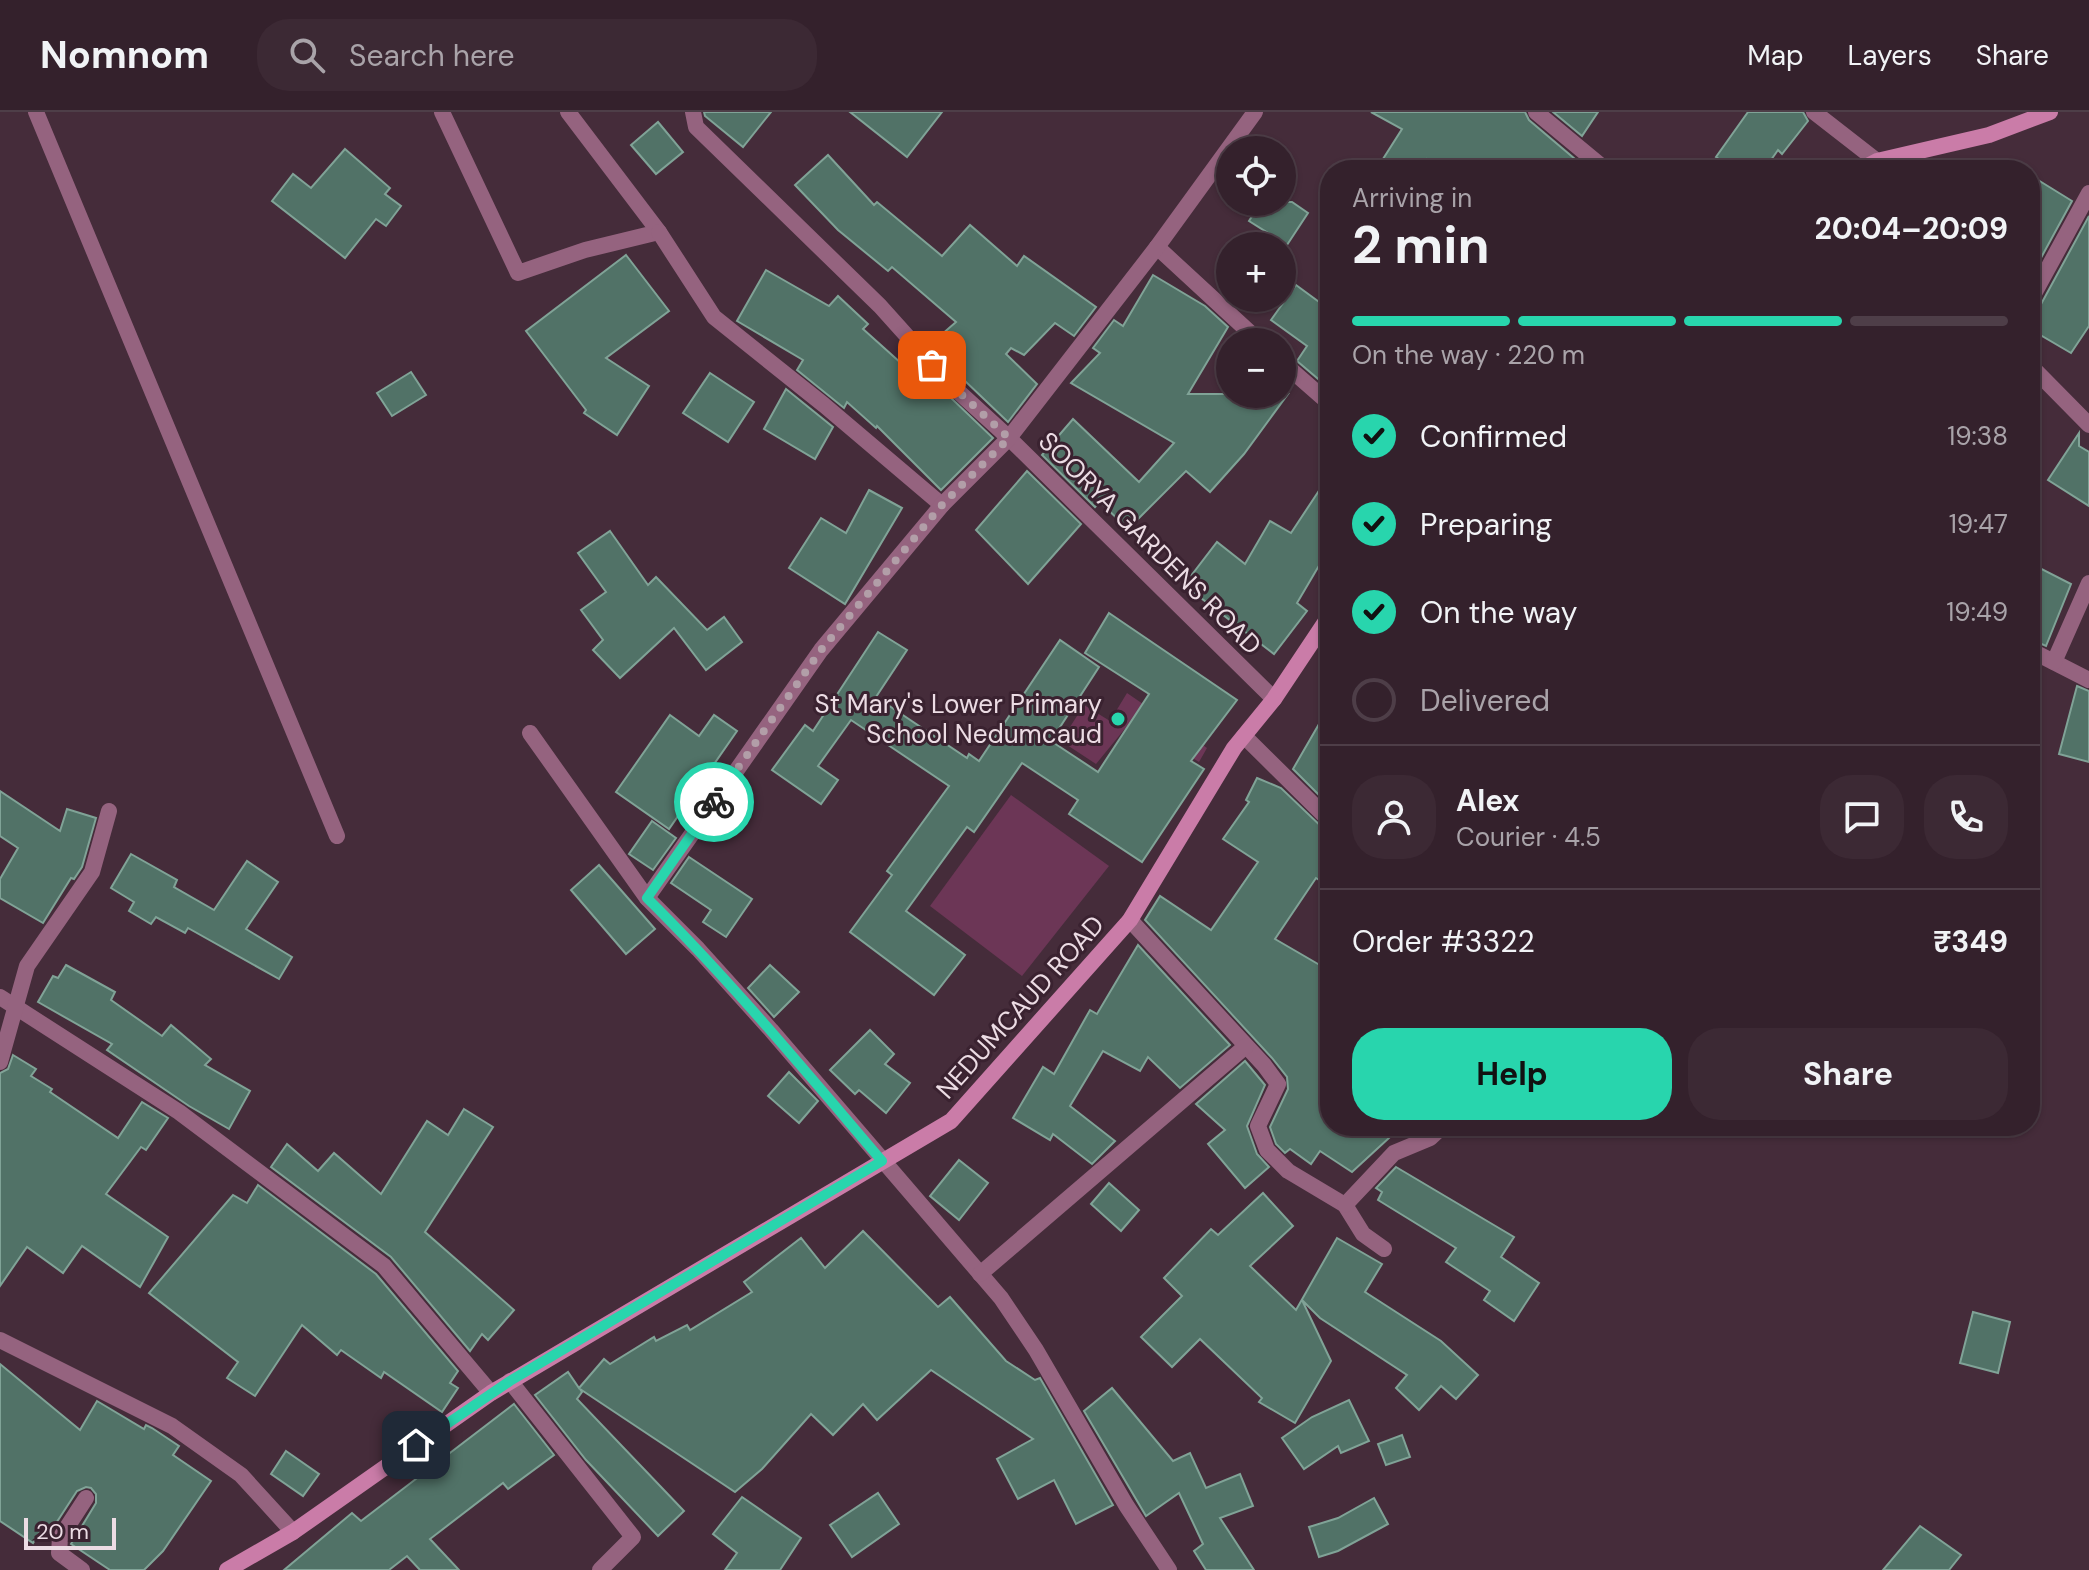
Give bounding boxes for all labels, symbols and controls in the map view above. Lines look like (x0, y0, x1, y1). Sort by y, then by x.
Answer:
search box (257, 19, 817, 91)
text: Nomnom (40, 30, 209, 80)
icon: search (285, 33, 329, 77)
text: Search here (349, 36, 515, 75)
text: Map (1747, 37, 1804, 74)
text: Layers (1848, 37, 1932, 74)
text: Share (1976, 37, 2049, 74)
map controls (1216, 136, 1296, 408)
button: locate (1216, 136, 1296, 216)
text: Arriving in (1352, 181, 1472, 215)
text: 20:04–20:09 (1814, 209, 2008, 248)
text: 2 min (1352, 211, 1490, 279)
button: + (1216, 232, 1296, 312)
button: − (1216, 328, 1296, 408)
pin (898, 331, 966, 399)
text: On the way · 220 m (1352, 338, 1585, 372)
icon: bag (910, 343, 954, 387)
icon: check (1352, 414, 1396, 458)
text: Confirmed (1420, 417, 1567, 456)
text: 19:38 (1947, 419, 2008, 453)
street label: SOORYA GARDENS ROAD (1031, 424, 1269, 662)
icon: check (1352, 502, 1396, 546)
text: Preparing (1420, 505, 1552, 544)
text: 19:47 (1949, 507, 2008, 541)
icon: check (1352, 590, 1396, 634)
text: On the way (1420, 593, 1577, 632)
text: 19:49 (1946, 595, 2008, 629)
text: Delivered (1420, 681, 1550, 720)
place label: St Mary's Lower Primary School Nedumcaud (815, 687, 1102, 751)
marker: St Mary's Lower Primary School Nedumcaud (1109, 710, 1127, 728)
courier (674, 762, 754, 842)
button: person (1352, 775, 1436, 859)
button: chat (1820, 775, 1904, 859)
button: phone (1924, 775, 2008, 859)
icon: bike (692, 780, 736, 824)
text: Alex (1456, 781, 1519, 820)
text: Courier · 4.5 (1456, 820, 1601, 854)
street label: NEDUMCAUD ROAD (929, 908, 1111, 1106)
text: Order #3322 (1352, 922, 1535, 961)
text: ₹349 (1933, 922, 2008, 961)
button: Help (1352, 1028, 1672, 1120)
button: Share (1688, 1028, 2008, 1120)
pin (382, 1411, 450, 1479)
icon: home (394, 1423, 438, 1467)
scale bar (24, 1514, 116, 1550)
text: 20 m (36, 1517, 89, 1546)

